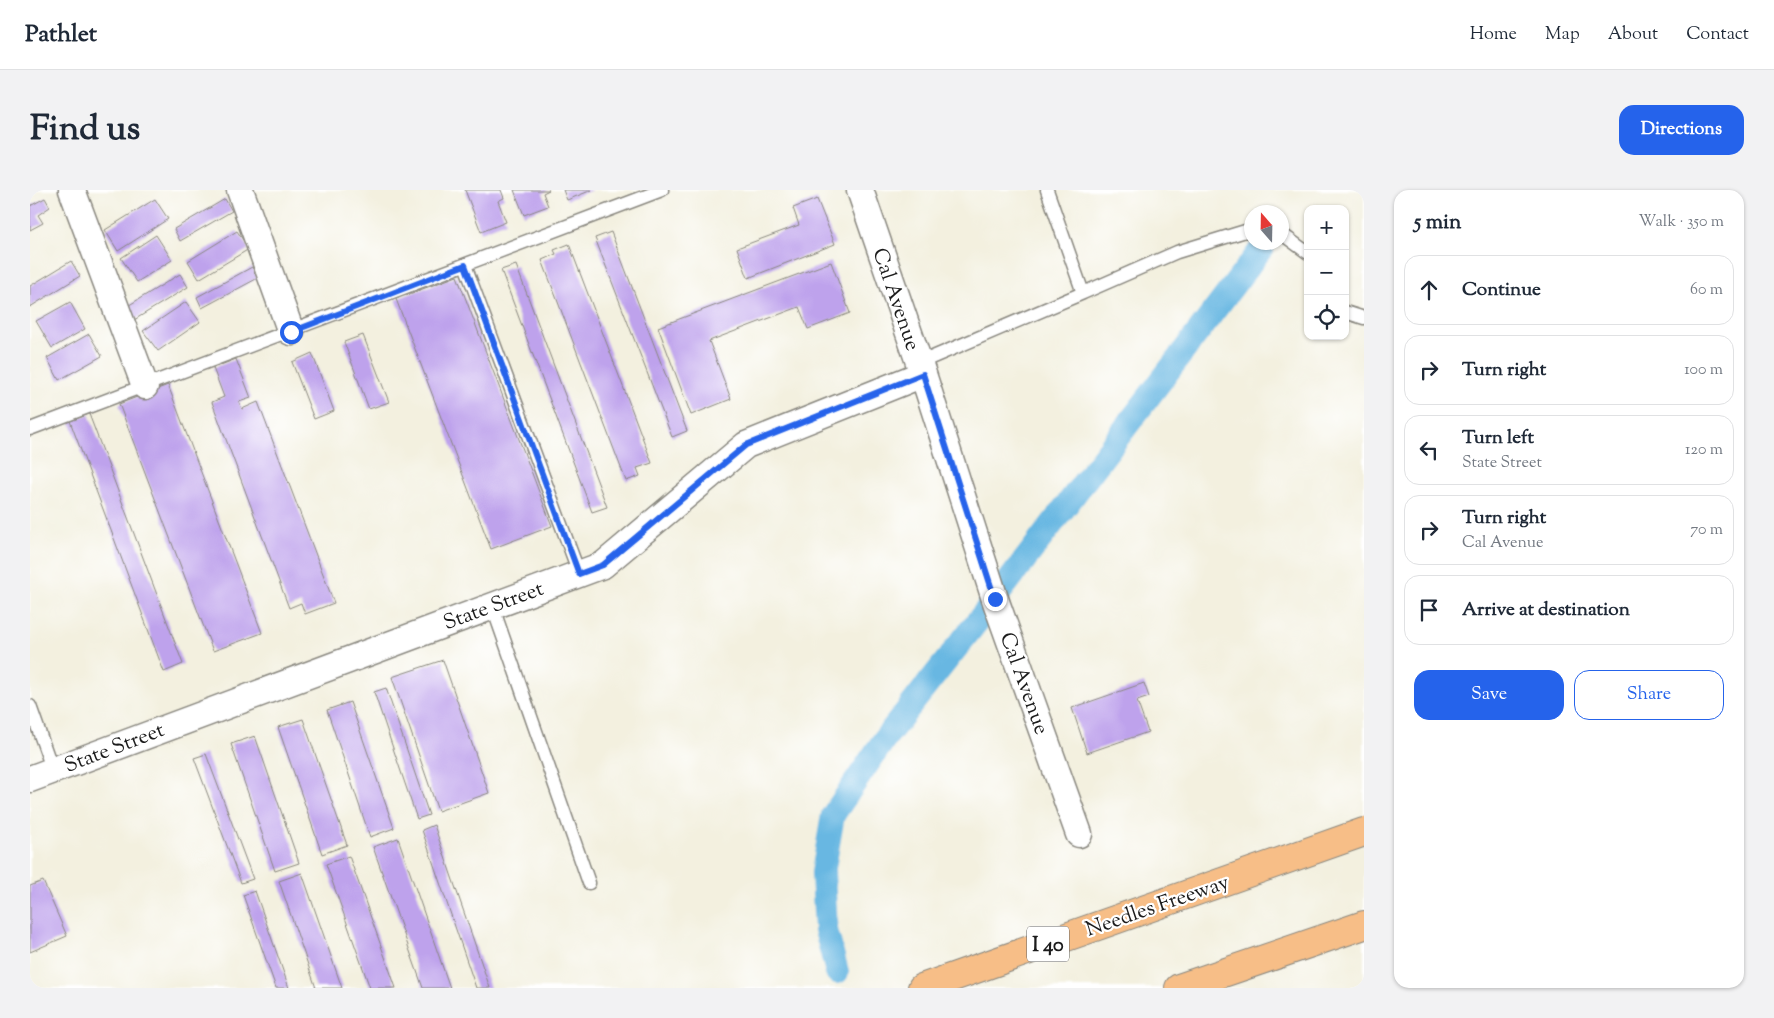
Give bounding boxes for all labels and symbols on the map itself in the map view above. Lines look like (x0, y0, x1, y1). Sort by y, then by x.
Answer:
north arrow (1244, 205, 1289, 250)
street label: Cal Avenue (864, 244, 927, 355)
route start (280, 321, 303, 344)
street label: State Street (439, 575, 548, 639)
route end (984, 588, 1007, 611)
street label: Cal Avenue (991, 628, 1055, 739)
street label: State Street (60, 716, 169, 782)
street label: Needles Freeway (1082, 868, 1234, 946)
road number: I 40 (1027, 926, 1069, 962)

